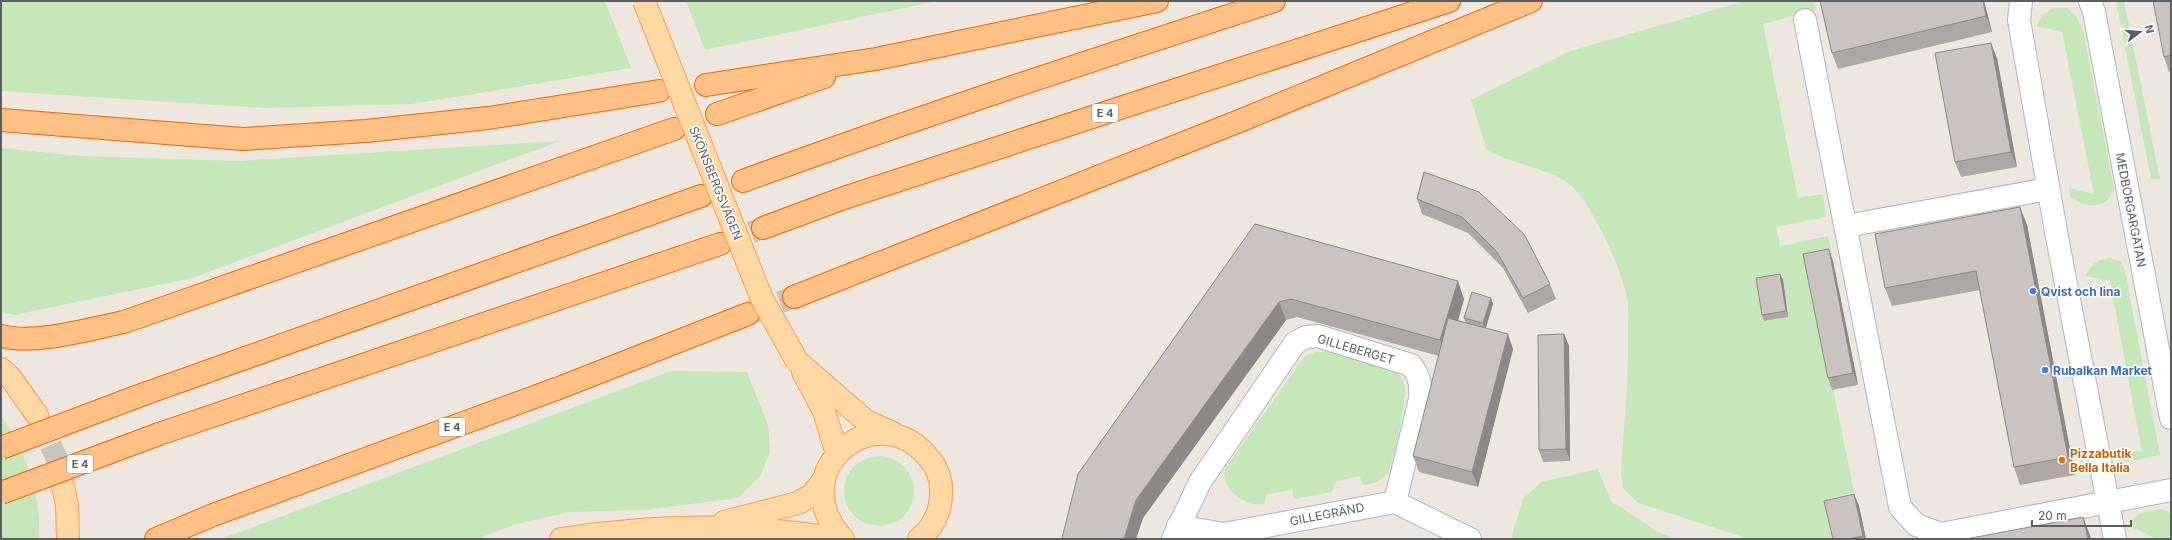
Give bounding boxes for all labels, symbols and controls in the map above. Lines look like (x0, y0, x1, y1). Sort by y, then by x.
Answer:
north arrow (2120, 12, 2160, 52)
text: N (2142, 23, 2157, 35)
road number: E 4 (1092, 104, 1118, 122)
street label: SKÖNSBERGSVÄGEN (686, 124, 746, 242)
street label: MEDBORGARGATAN (2113, 152, 2149, 268)
place label: Qvist och lina (2041, 284, 2120, 299)
marker: Qvist och lina (2028, 286, 2038, 296)
street label: GILLEBERGET (1316, 331, 1397, 367)
place label: Rubalkan Market (2053, 363, 2153, 378)
marker: Rubalkan Market (2040, 365, 2050, 375)
road number: E 4 (439, 418, 465, 436)
place label: Pizzabutik Bella Italia (2070, 446, 2131, 475)
road number: E 4 (67, 455, 93, 473)
marker: Pizzabutik Bella Italia (2057, 455, 2067, 465)
street label: GILLEGRÄND (1288, 499, 1366, 529)
scale bar (2032, 502, 2131, 528)
text: 20 m (2038, 508, 2067, 523)

